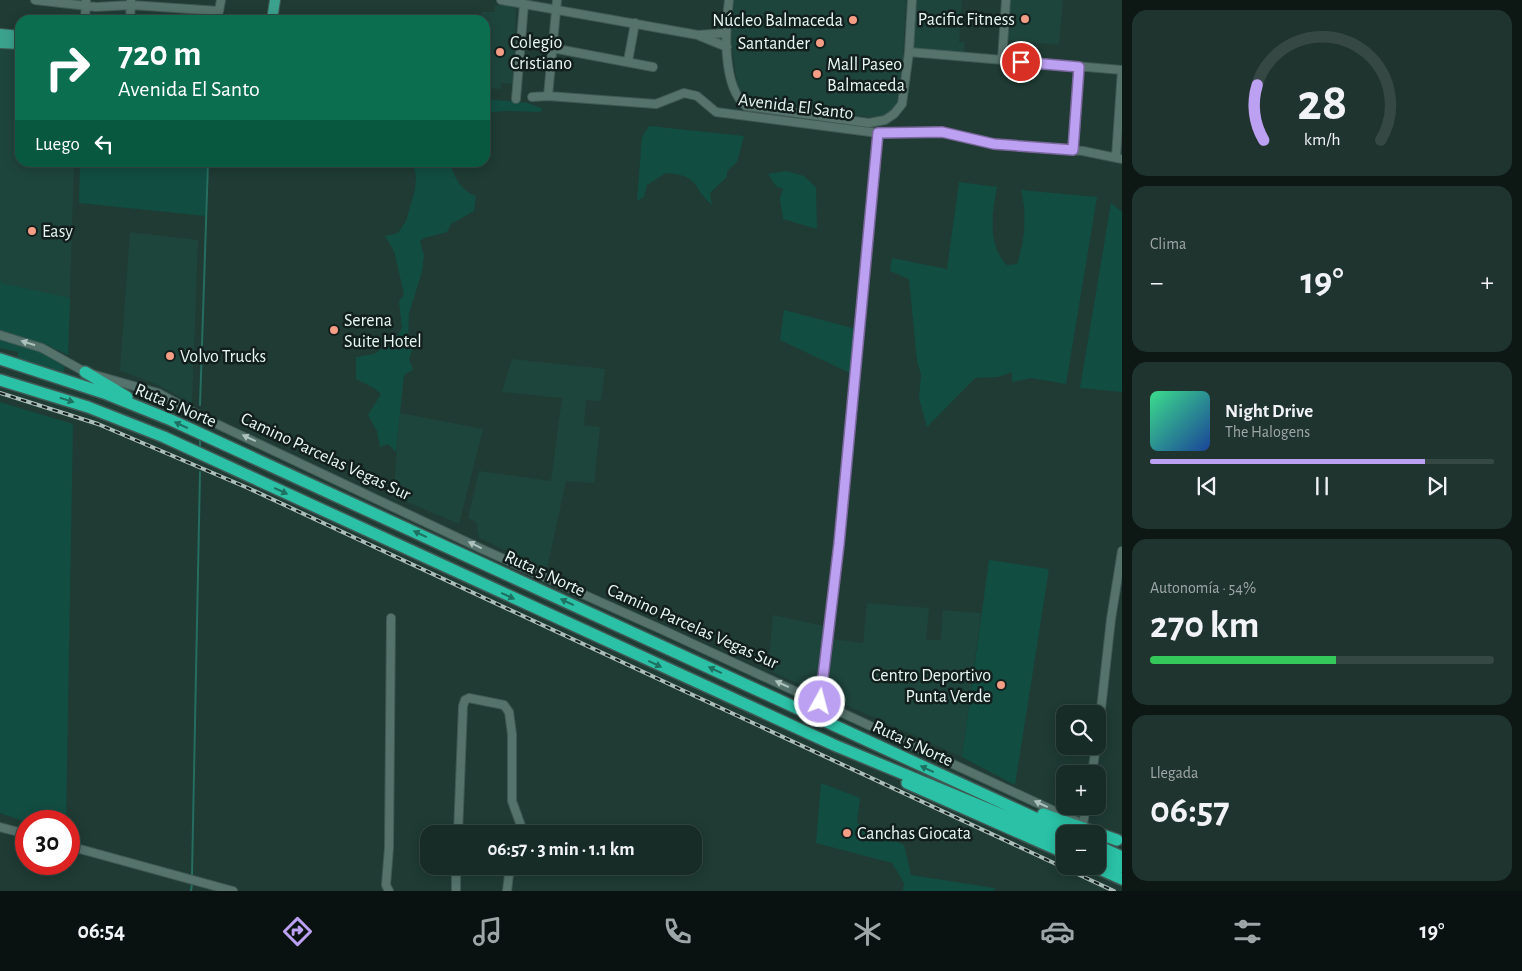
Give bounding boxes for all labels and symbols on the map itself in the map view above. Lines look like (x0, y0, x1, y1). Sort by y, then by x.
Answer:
place label: Pacific Fitness (918, 11, 1015, 29)
place label: Núcleo Balmaceda (712, 12, 843, 30)
marker: Pacific Fitness (1019, 13, 1031, 25)
marker: Núcleo Balmaceda (847, 14, 859, 26)
place label: Colegio Cristiano (510, 34, 572, 73)
place label: Santander (738, 35, 810, 53)
marker: Santander (814, 37, 826, 49)
pin (1000, 41, 1042, 83)
marker: Colegio Cristiano (494, 46, 506, 58)
place label: Mall Paseo Balmaceda (827, 56, 905, 95)
marker: Mall Paseo Balmaceda (811, 68, 823, 80)
street label: Avenida El Santo (737, 91, 855, 123)
place label: Easy (42, 223, 73, 241)
marker: Easy (26, 225, 38, 237)
place label: Serena Suite Hotel (344, 312, 422, 351)
marker: Serena Suite Hotel (328, 324, 340, 336)
one-way arrow (21, 338, 36, 346)
place label: Volvo Trucks (180, 348, 266, 366)
marker: Volvo Trucks (164, 350, 176, 362)
street label: Ruta 5 Norte (132, 381, 219, 431)
one-way arrow (59, 397, 74, 405)
street label: Camino Parcelas Vegas Sur (238, 410, 413, 504)
one-way arrow (174, 420, 188, 428)
one-way arrow (242, 434, 256, 442)
one-way arrow (274, 487, 288, 495)
one-way arrow (413, 529, 427, 537)
one-way arrow (468, 541, 482, 549)
street label: Ruta 5 Norte (502, 547, 588, 600)
street label: Camino Parcelas Vegas Sur (604, 581, 781, 673)
one-way arrow (501, 592, 515, 600)
one-way arrow (560, 598, 574, 606)
one-way arrow (648, 660, 662, 668)
one-way arrow (708, 666, 722, 674)
place label: Centro Deportivo Punta Verde (871, 667, 991, 706)
position arrow (793, 675, 845, 727)
marker: Centro Deportivo Punta Verde (995, 679, 1007, 691)
one-way arrow (775, 680, 789, 688)
street label: Ruta 5 Norte (870, 717, 956, 770)
one-way arrow (920, 764, 934, 772)
one-way arrow (1034, 800, 1048, 808)
speed limit sign: 30 (15, 810, 80, 875)
place label: Canchas Giocata (857, 825, 971, 843)
marker: Canchas Giocata (841, 827, 853, 839)

